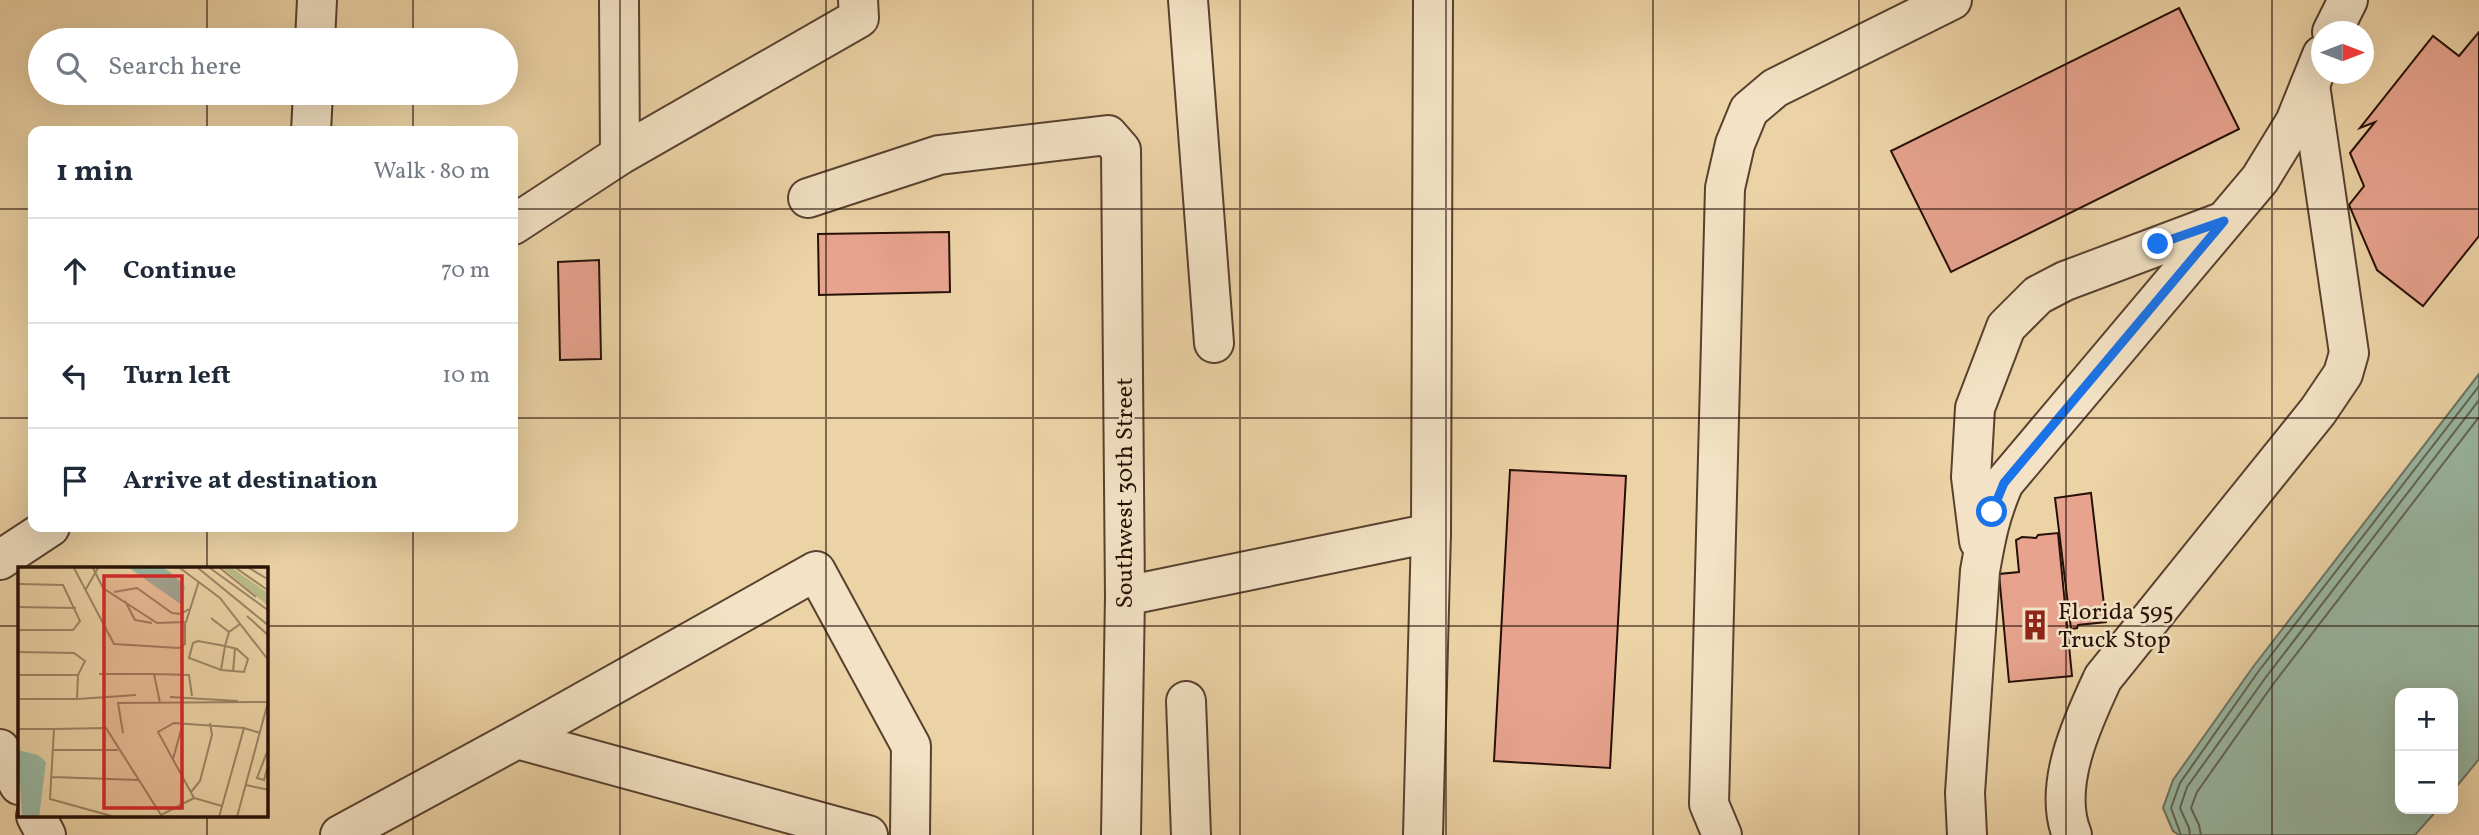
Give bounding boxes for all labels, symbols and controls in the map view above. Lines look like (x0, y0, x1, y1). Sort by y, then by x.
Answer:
north arrow (2311, 21, 2374, 84)
search box (28, 28, 518, 105)
icon: search (52, 48, 90, 86)
text: Search here (108, 49, 241, 85)
text: 1 min (56, 151, 133, 193)
text: Walk · 80 m (374, 156, 490, 188)
route end (2142, 228, 2173, 259)
icon: ahead (56, 252, 94, 290)
text: Continue (123, 253, 236, 289)
text: 70 m (441, 255, 490, 287)
icon: left (56, 357, 94, 395)
text: Turn left (123, 358, 231, 394)
text: 10 m (442, 360, 490, 392)
street label: Southwest 30th Street (1109, 377, 1143, 609)
icon: arrive (56, 462, 94, 500)
text: Arrive at destination (123, 463, 378, 499)
route start (1976, 496, 2007, 527)
inset map (18, 567, 268, 818)
place label: Florida 595 Truck Stop (2058, 596, 2174, 658)
building icon: Florida 595 Truck Stop (2018, 608, 2052, 642)
map controls (2395, 688, 2458, 814)
button: + (2395, 688, 2458, 751)
button: − (2395, 751, 2458, 814)

